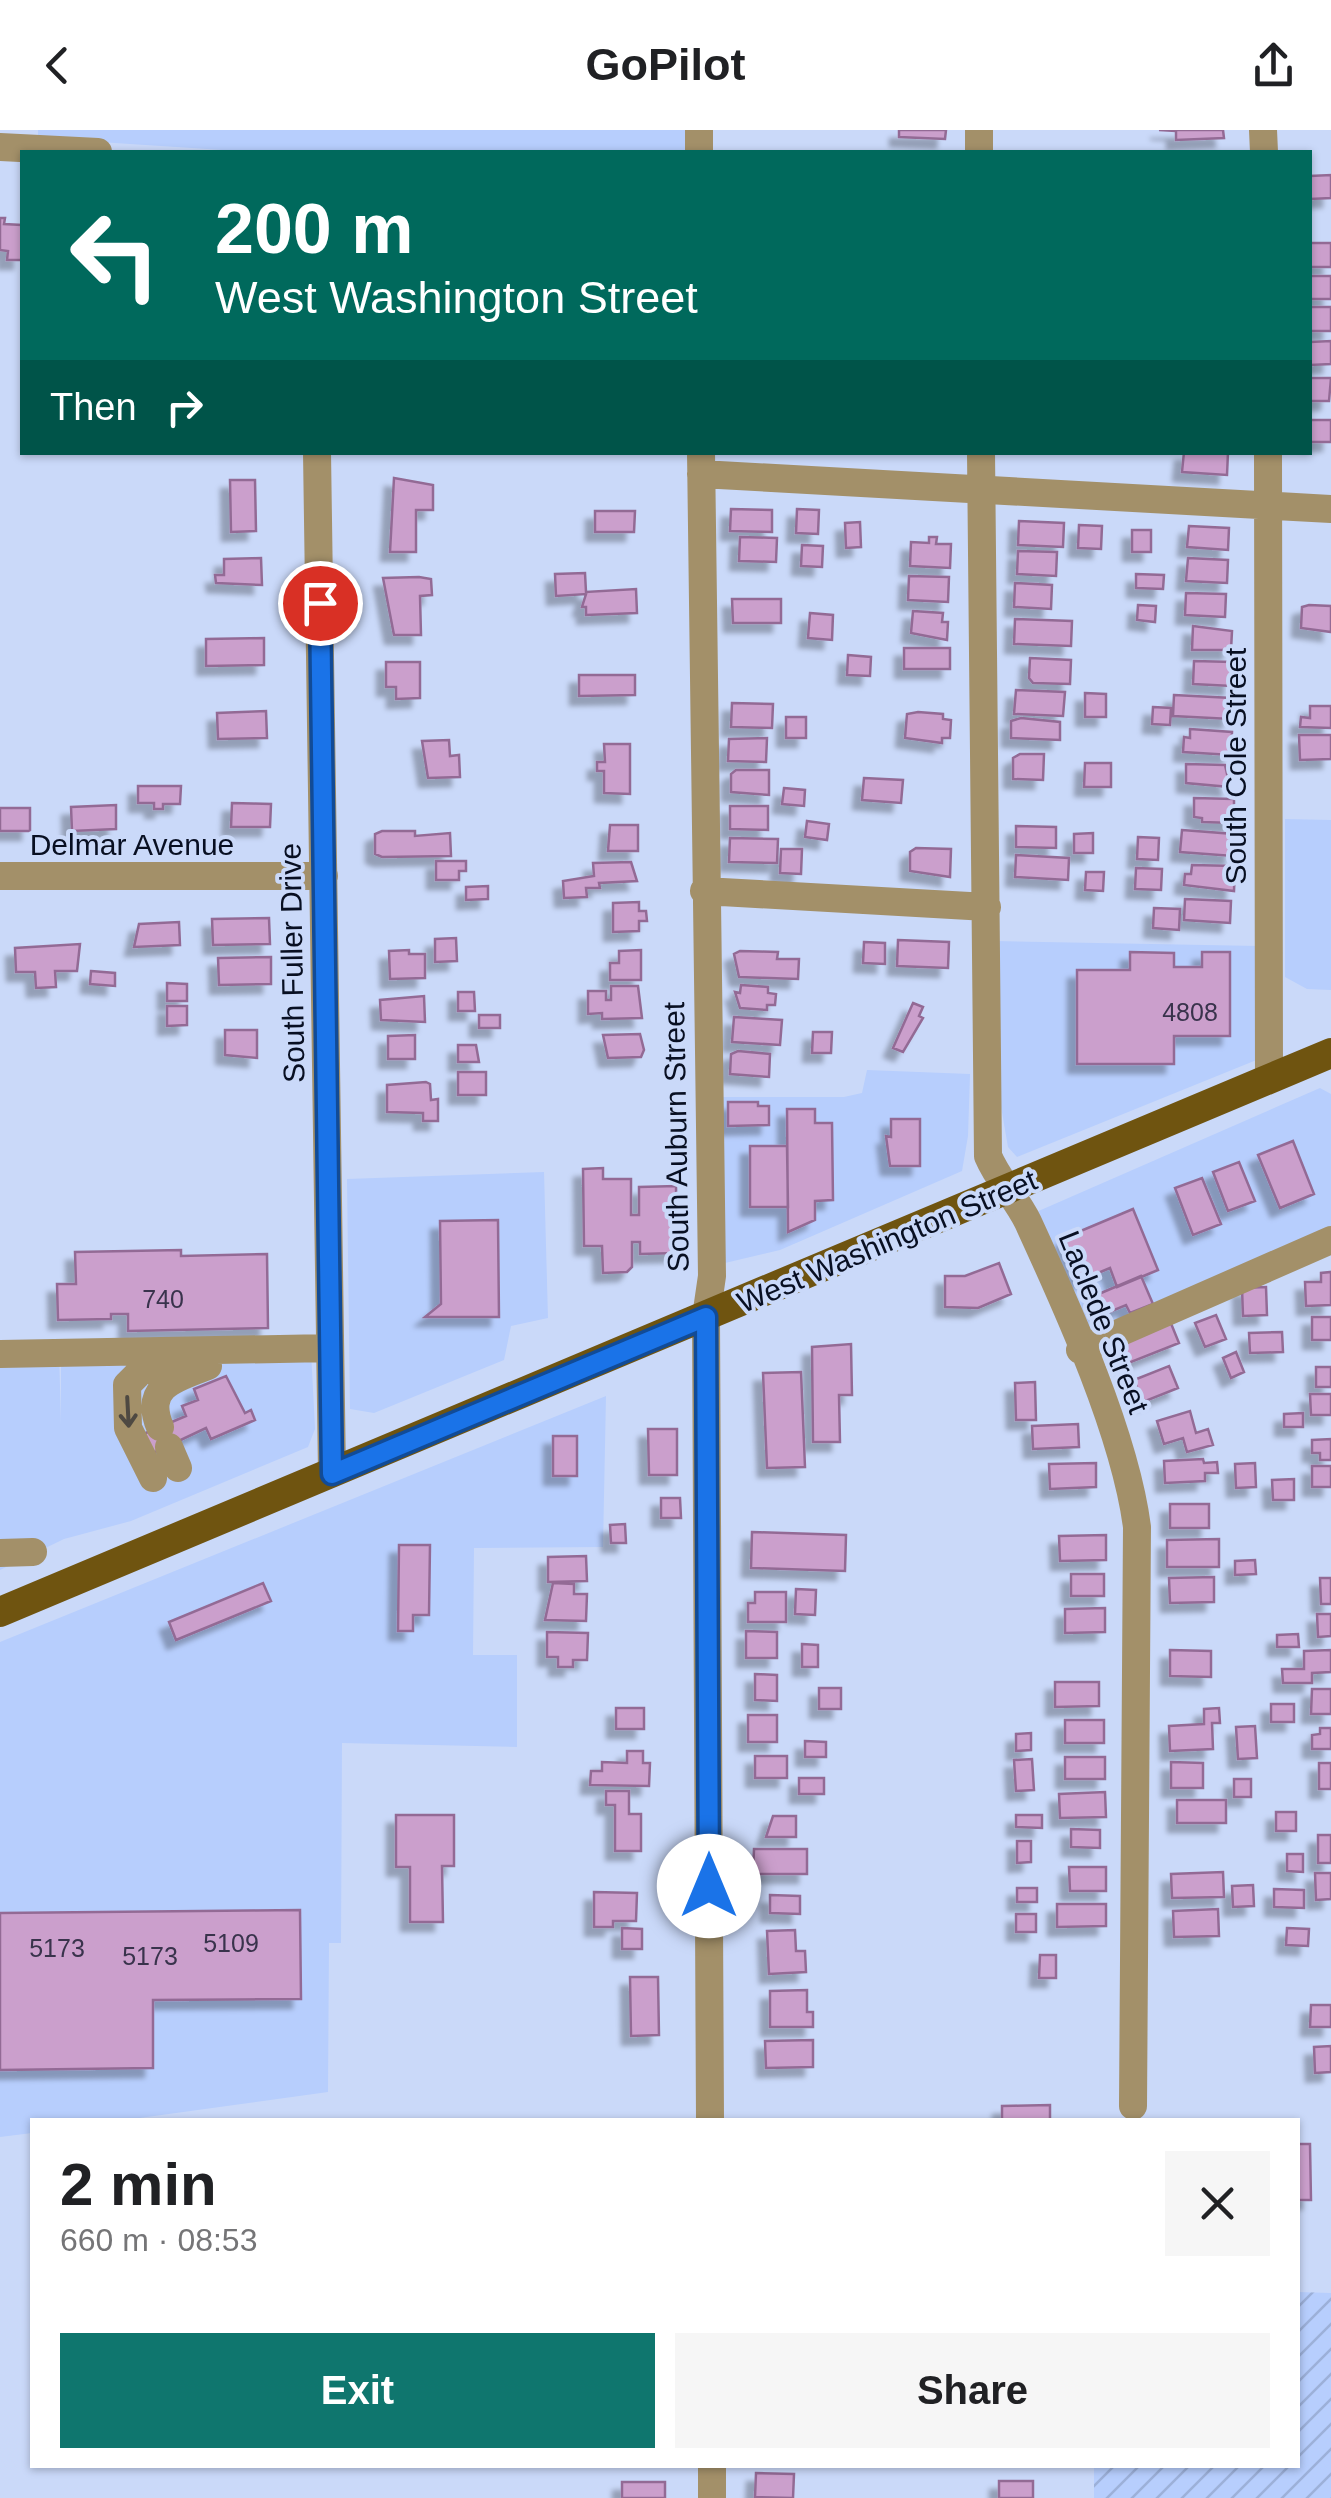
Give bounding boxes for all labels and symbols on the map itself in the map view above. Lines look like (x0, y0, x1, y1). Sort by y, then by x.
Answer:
pin (278, 561, 363, 646)
street label: South Cole Street (1219, 647, 1252, 884)
street label: Delmar Avenue (30, 828, 234, 861)
street label: South Fuller Drive (273, 843, 311, 1083)
house number: 4808 (1162, 998, 1218, 1026)
street label: South Auburn Street (657, 1001, 695, 1272)
street label: West Washington Street (732, 1163, 1042, 1319)
street label: Laclede Street (1052, 1226, 1156, 1418)
house number: 740 (142, 1285, 184, 1313)
one-way arrow (119, 1396, 138, 1428)
position arrow (657, 1834, 761, 1938)
house number: 5109 (203, 1929, 259, 1957)
house number: 5173 (29, 1934, 85, 1962)
house number: 5173 (122, 1942, 178, 1970)

